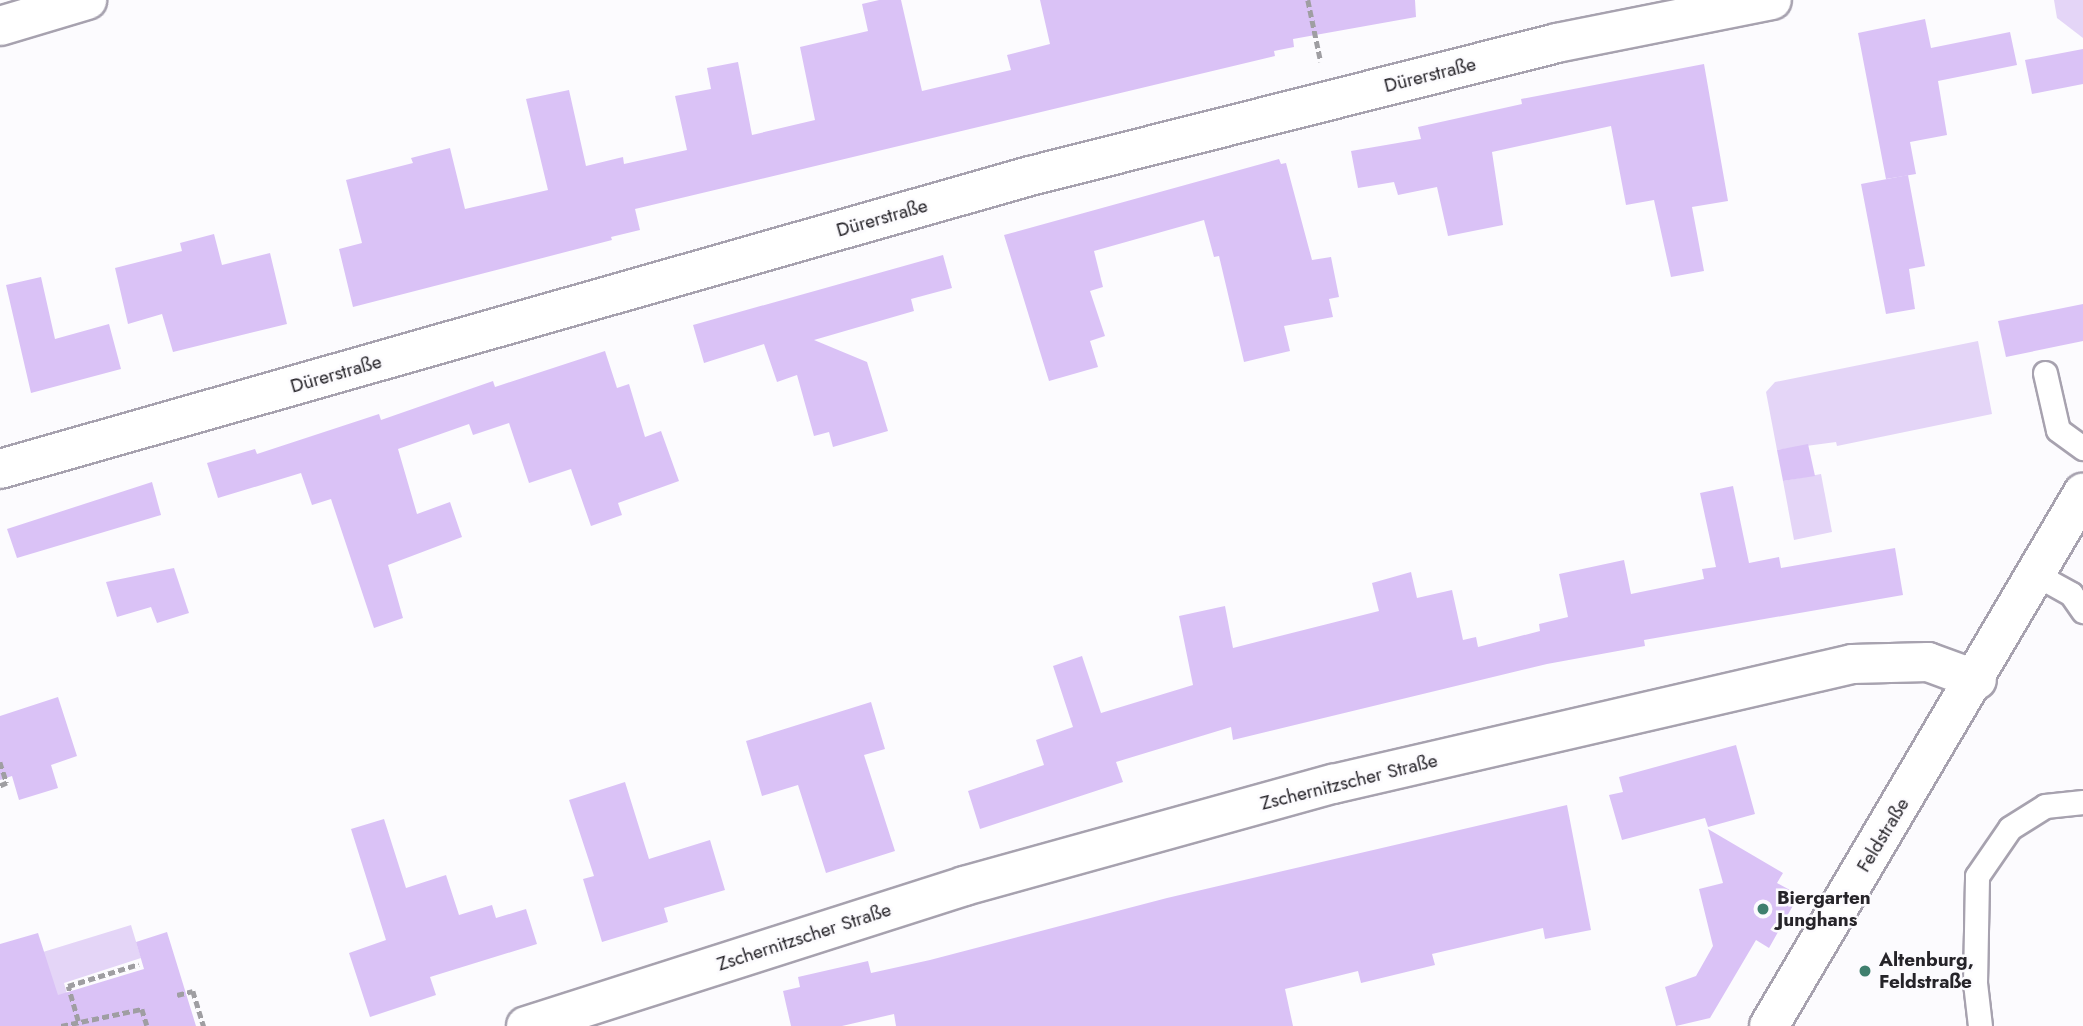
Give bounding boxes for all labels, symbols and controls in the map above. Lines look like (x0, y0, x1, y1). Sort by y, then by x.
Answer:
street label: Dürerstraße (1382, 53, 1478, 97)
street label: Dürerstraße (834, 194, 930, 242)
street label: Dürerstraße (288, 350, 384, 398)
street label: Zschernitzscher Straße (1258, 749, 1440, 815)
street label: Feldstraße (1852, 794, 1914, 876)
place label: Biergarten Junghans (1777, 887, 1871, 931)
street label: Zschernitzscher Straße (714, 898, 894, 976)
marker: Biergarten Junghans (1755, 901, 1771, 917)
place label: Altenburg, Feldstraße (1879, 949, 1974, 993)
marker: Altenburg, Feldstraße (1857, 963, 1873, 979)

